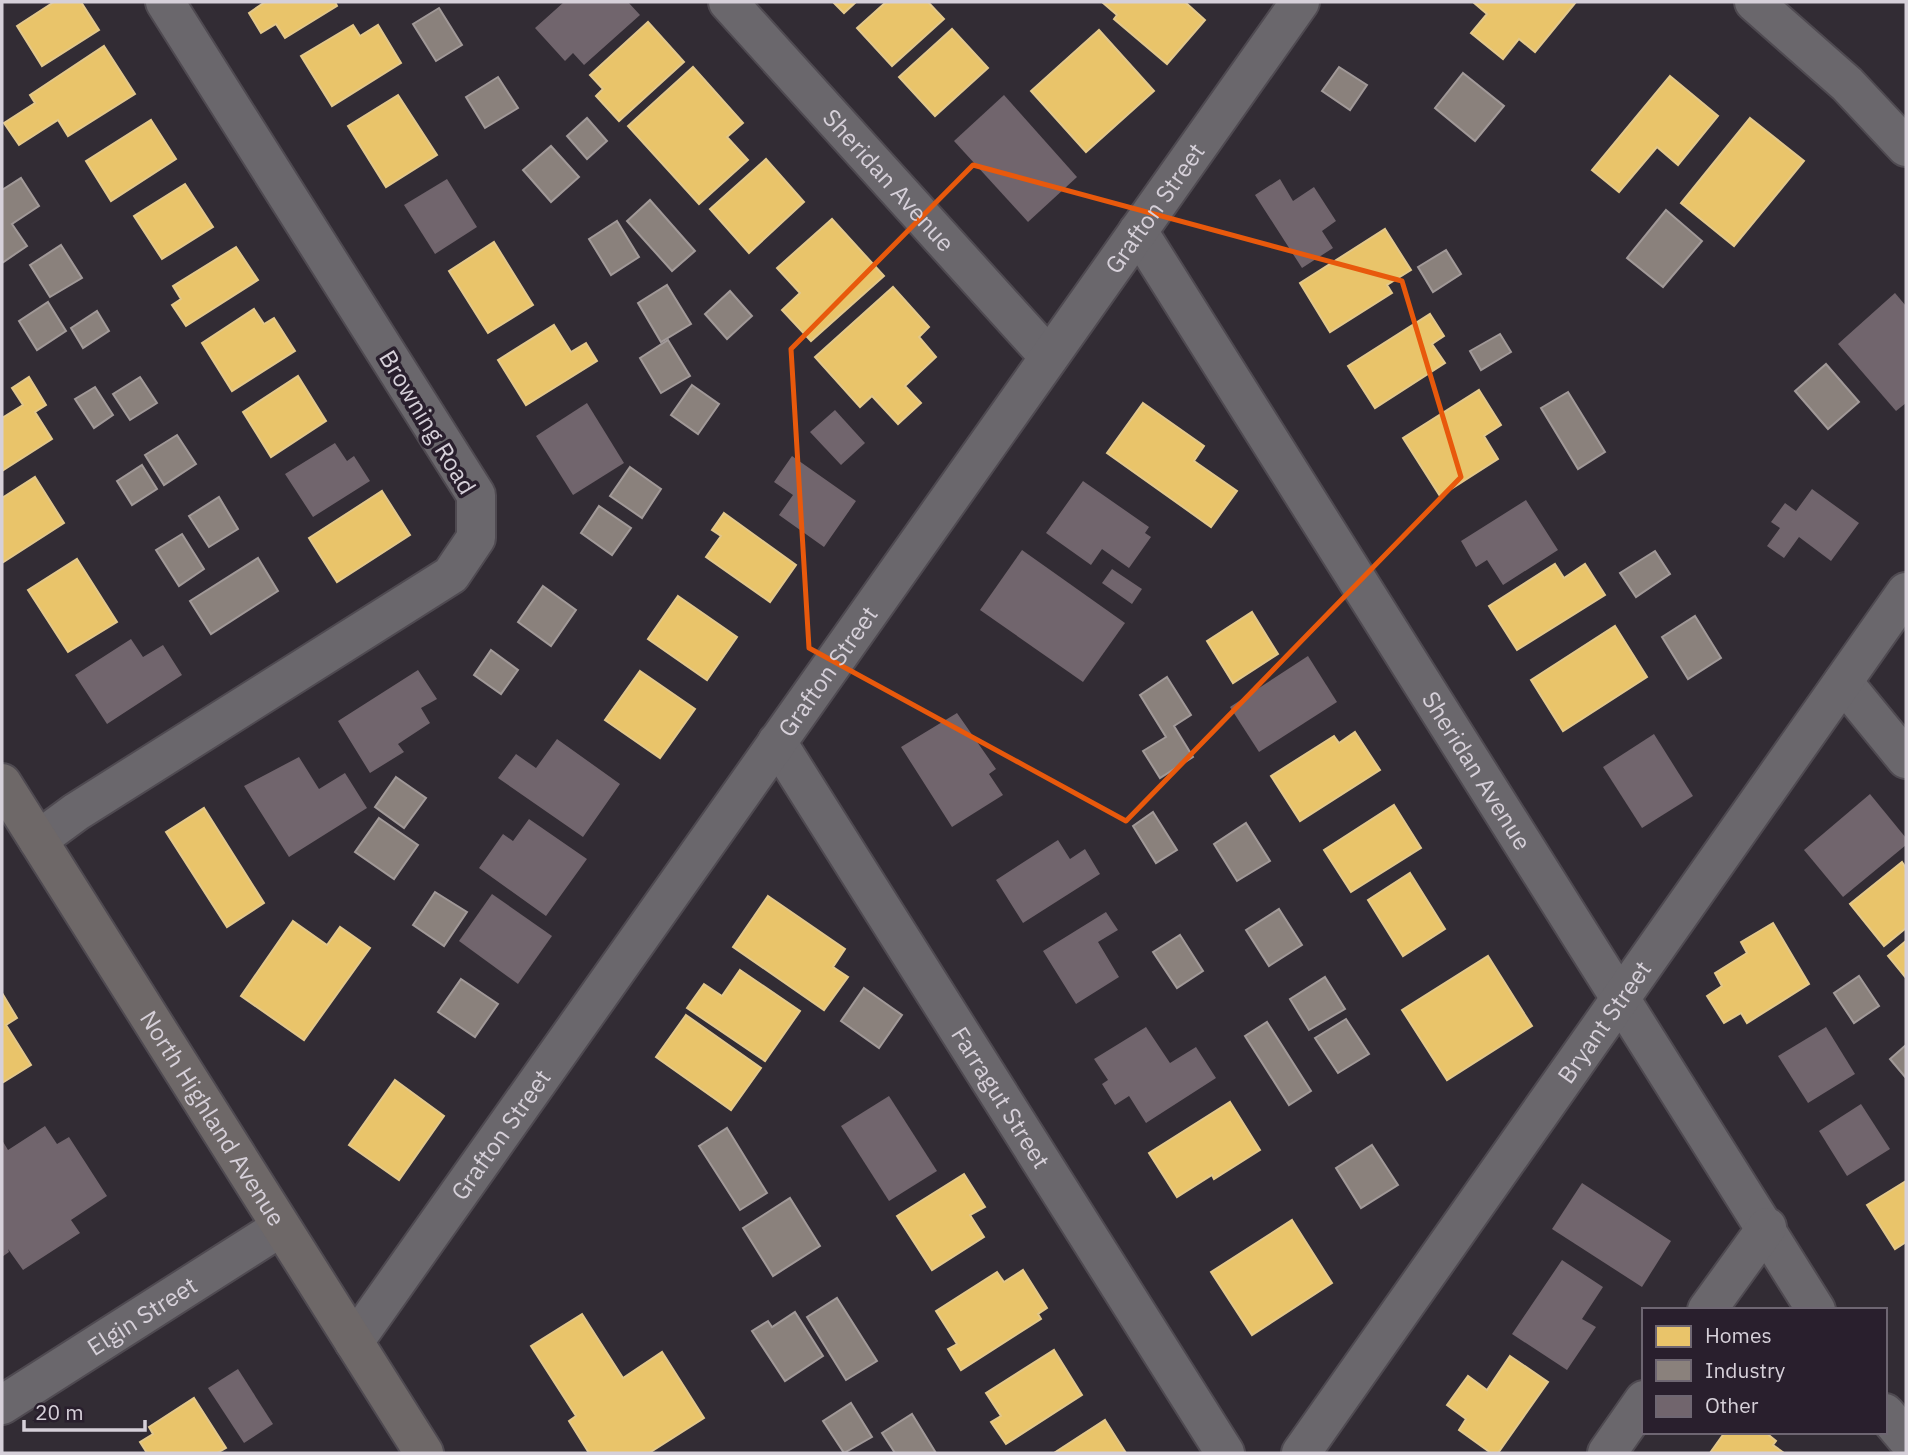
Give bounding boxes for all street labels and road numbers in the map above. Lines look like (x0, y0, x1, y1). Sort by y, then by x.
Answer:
street label: Sheridan Avenue (816, 102, 962, 258)
street label: Grafton Street (1097, 136, 1212, 280)
street label: Browning Road (372, 344, 484, 500)
street label: Grafton Street (770, 600, 885, 743)
street label: Sheridan Avenue (1415, 685, 1539, 856)
street label: Bryant Street (1550, 954, 1658, 1089)
street label: North Highland Avenue (133, 1004, 293, 1232)
street label: Farragut Street (944, 1020, 1058, 1174)
street label: Grafton Street (443, 1063, 558, 1206)
street label: Elgin Street (81, 1269, 203, 1363)

